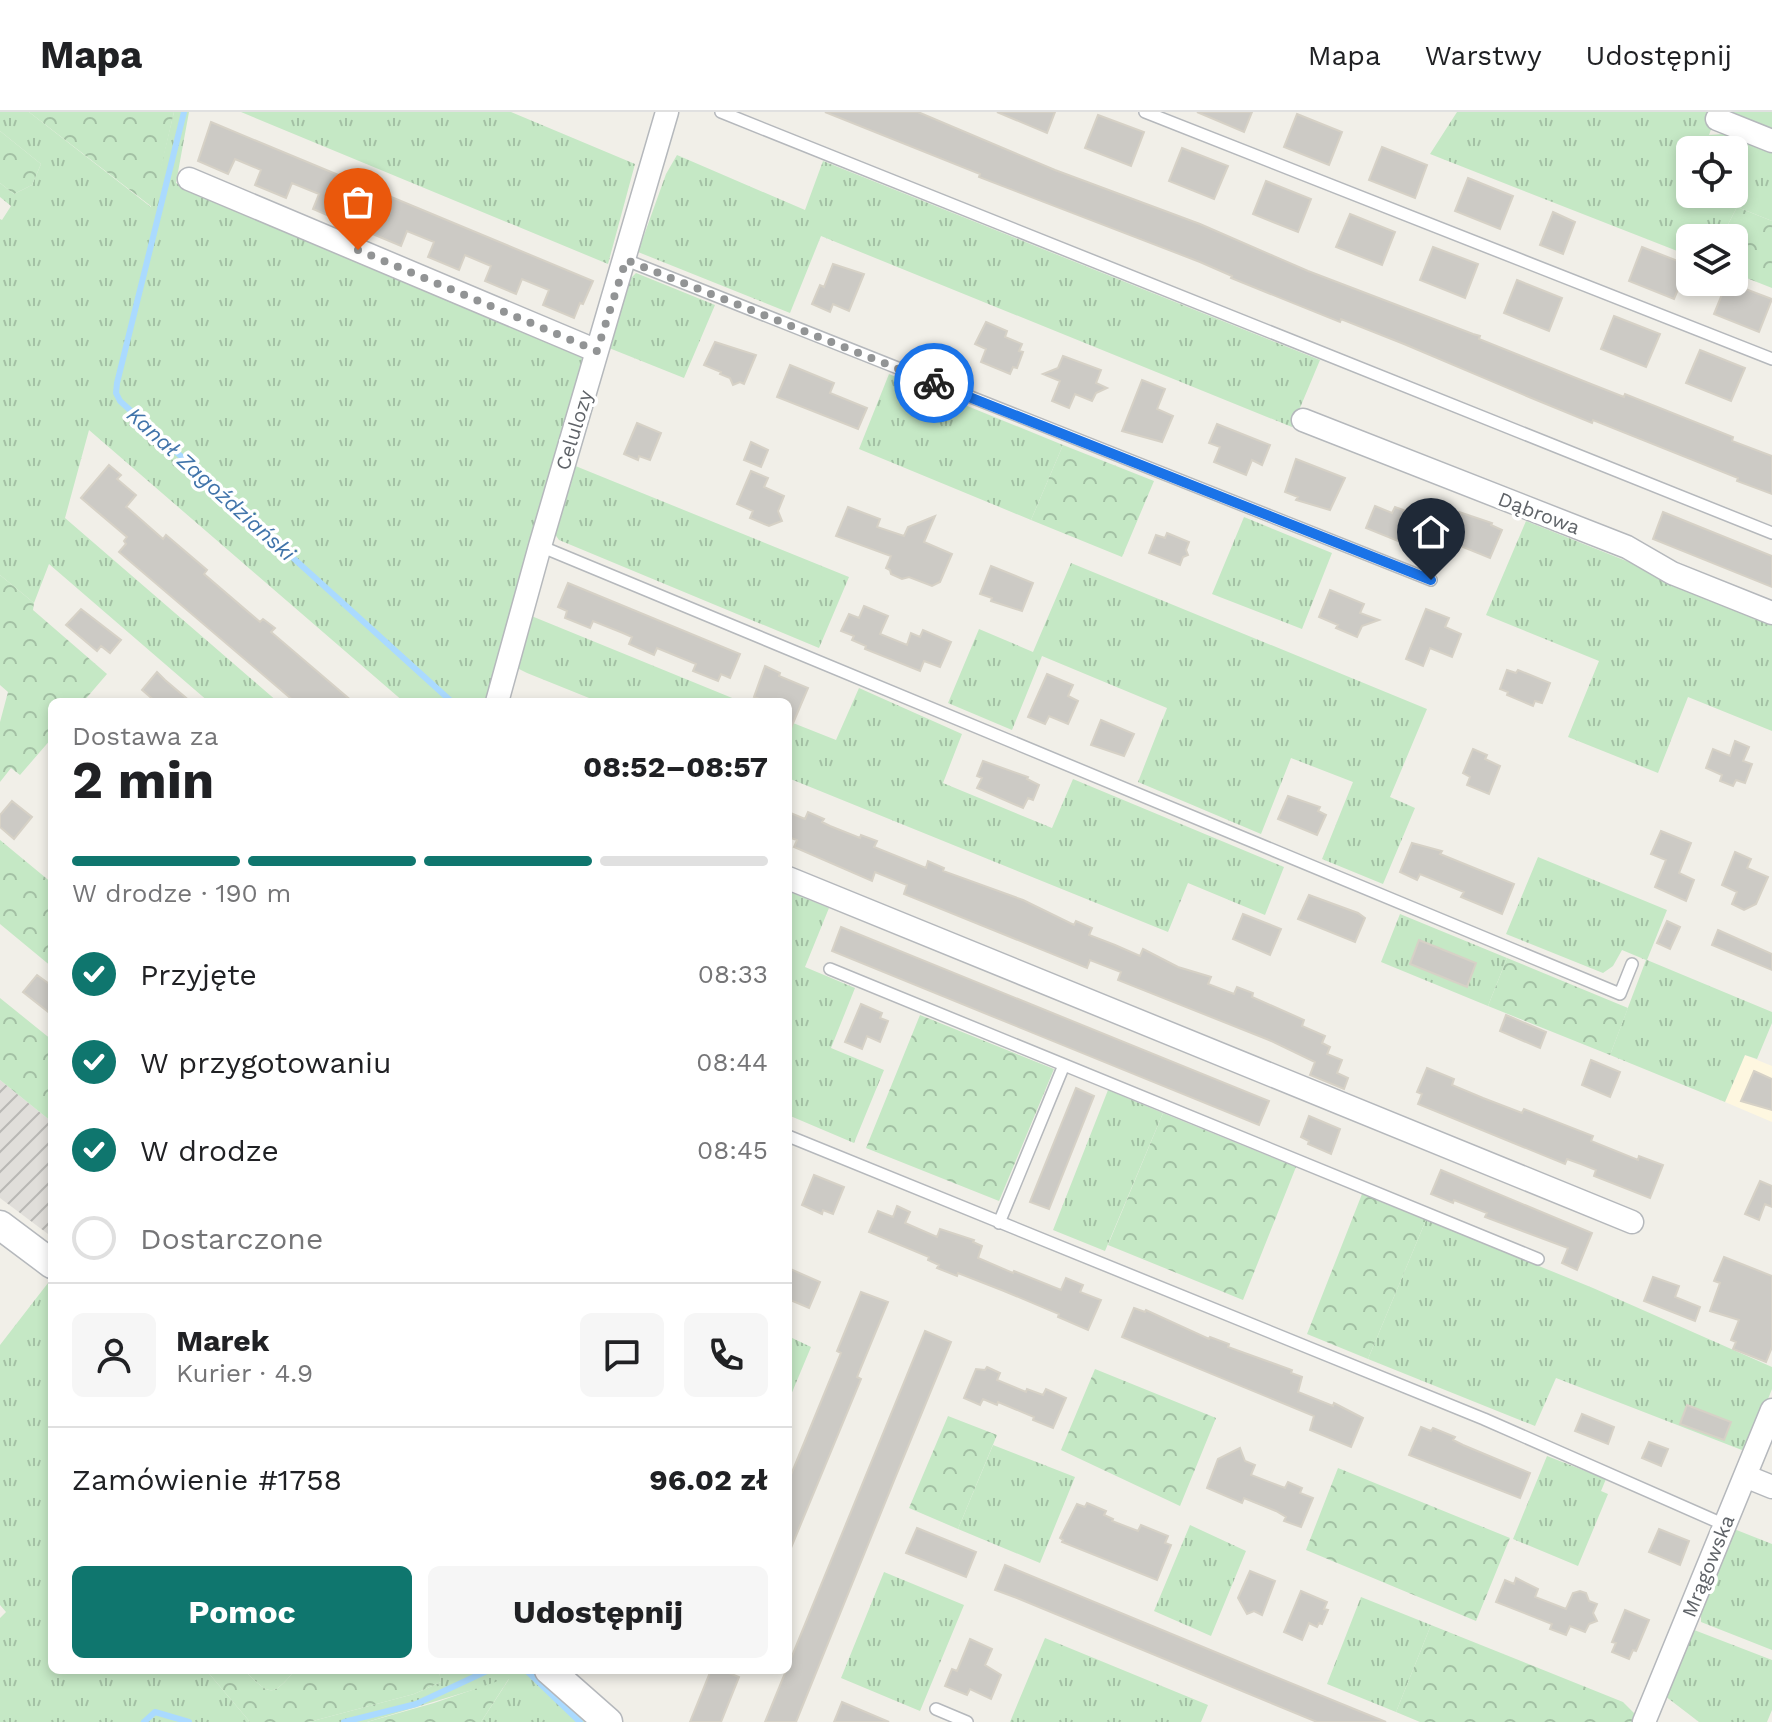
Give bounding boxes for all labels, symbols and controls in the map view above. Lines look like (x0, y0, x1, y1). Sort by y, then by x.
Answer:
text: Mapa (40, 33, 142, 77)
text: Mapa (1308, 39, 1381, 72)
text: Warstwy (1425, 39, 1542, 72)
text: Udostępnij (1586, 39, 1732, 72)
map controls (1676, 136, 1748, 296)
button: locate (1676, 136, 1748, 208)
pin (324, 168, 392, 250)
icon: bag (336, 180, 380, 224)
button: layers (1676, 224, 1748, 296)
courier (894, 343, 974, 423)
icon: bike (912, 361, 956, 405)
street label: Celulozy (550, 386, 598, 473)
water label: Kanał Zagoździański (122, 402, 301, 567)
street label: Dąbrowa (1495, 486, 1583, 540)
pin (1397, 498, 1465, 580)
icon: home (1409, 510, 1453, 554)
text: Dostawa za (72, 721, 218, 751)
text: 08:52–08:57 (583, 749, 768, 784)
text: 2 min (72, 750, 214, 811)
text: W drodze · 190 m (72, 878, 291, 908)
icon: check (72, 952, 116, 996)
text: Przyjęte (140, 957, 257, 992)
text: 08:33 (698, 959, 768, 989)
icon: check (72, 1040, 116, 1084)
text: W przygotowaniu (140, 1045, 391, 1080)
text: 08:44 (696, 1047, 768, 1077)
icon: check (72, 1128, 116, 1172)
text: W drodze (140, 1133, 279, 1168)
text: 08:45 (697, 1135, 768, 1165)
text: Dostarczone (140, 1221, 323, 1256)
button: person (72, 1313, 156, 1397)
button: chat (580, 1313, 664, 1397)
button: phone (684, 1313, 768, 1397)
text: Marek (176, 1323, 269, 1358)
text: Kurier · 4.9 (176, 1358, 313, 1388)
text: Zamówienie #1758 (72, 1462, 342, 1497)
text: 96.02 zł (649, 1462, 768, 1497)
street label: Mrągowska (1677, 1511, 1739, 1621)
button: Pomoc (72, 1566, 412, 1658)
button: Udostępnij (428, 1566, 768, 1658)

